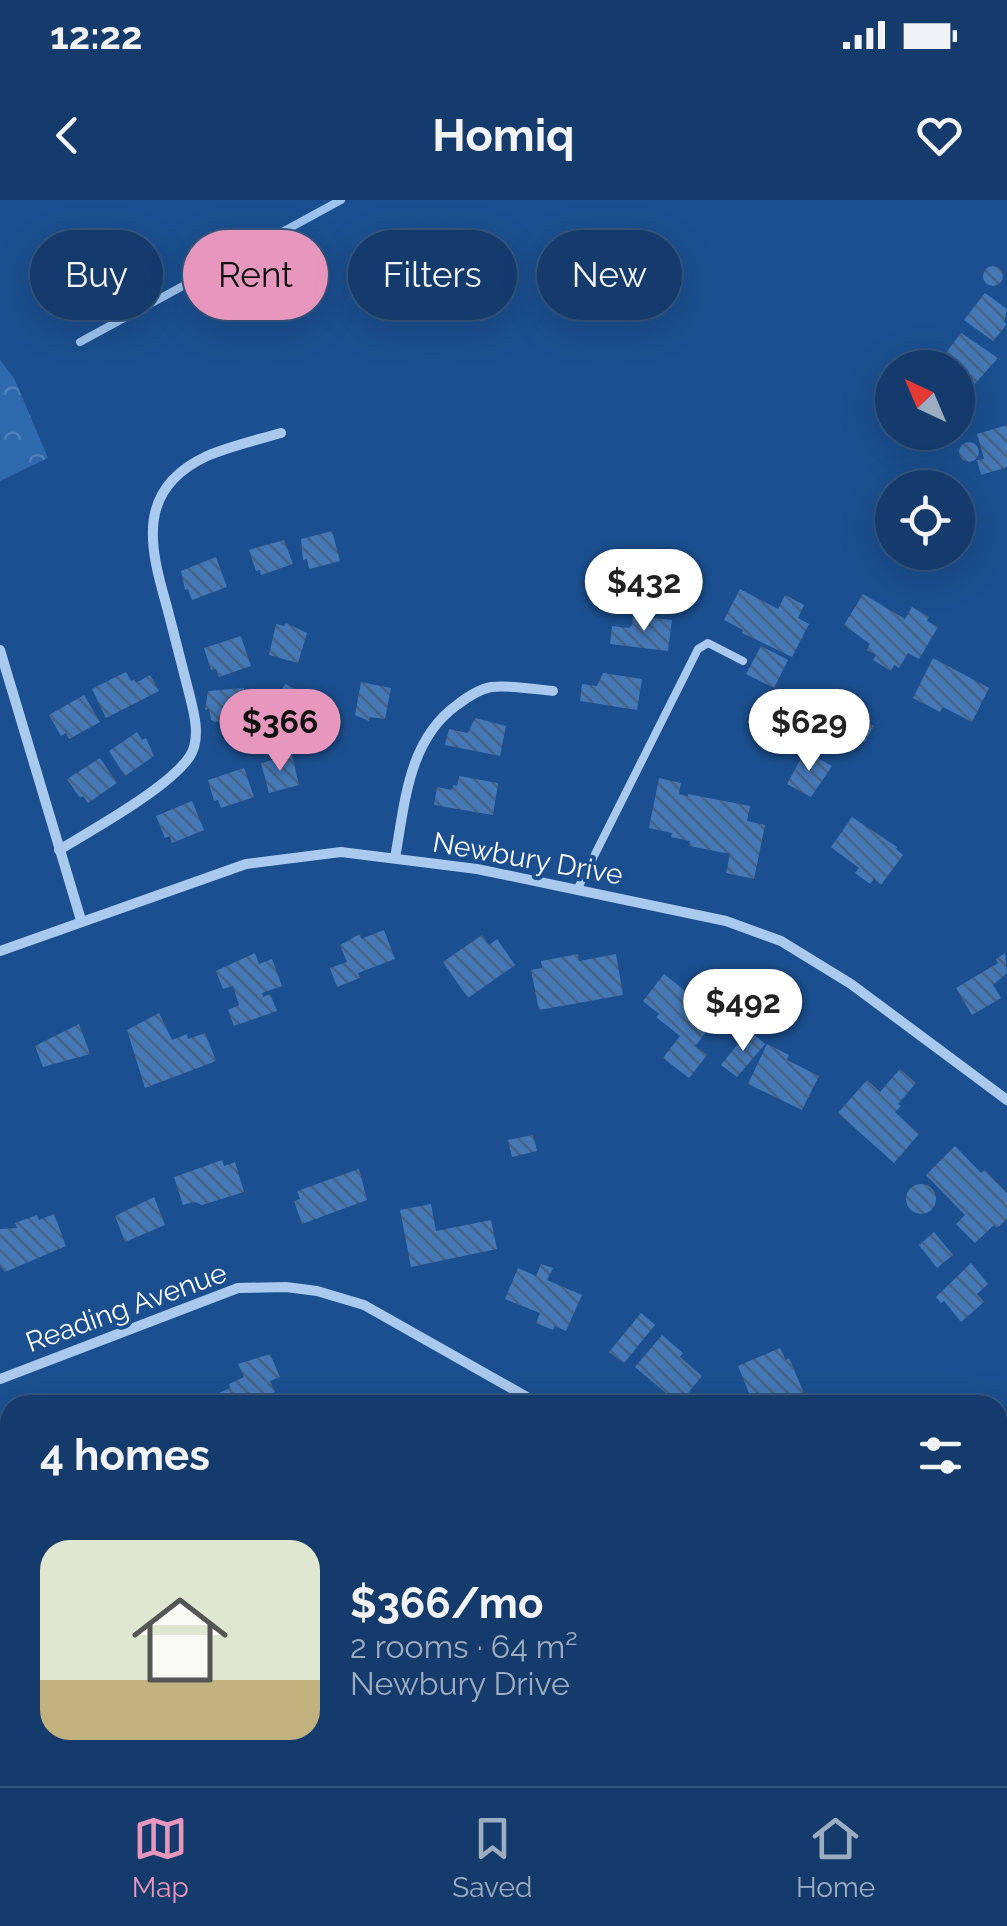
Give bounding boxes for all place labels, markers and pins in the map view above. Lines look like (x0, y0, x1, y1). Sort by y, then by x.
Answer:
pin: $432 (585, 549, 703, 634)
pin: $366 (221, 689, 339, 774)
pin: $629 (750, 689, 868, 774)
pin: $492 (684, 969, 802, 1054)

